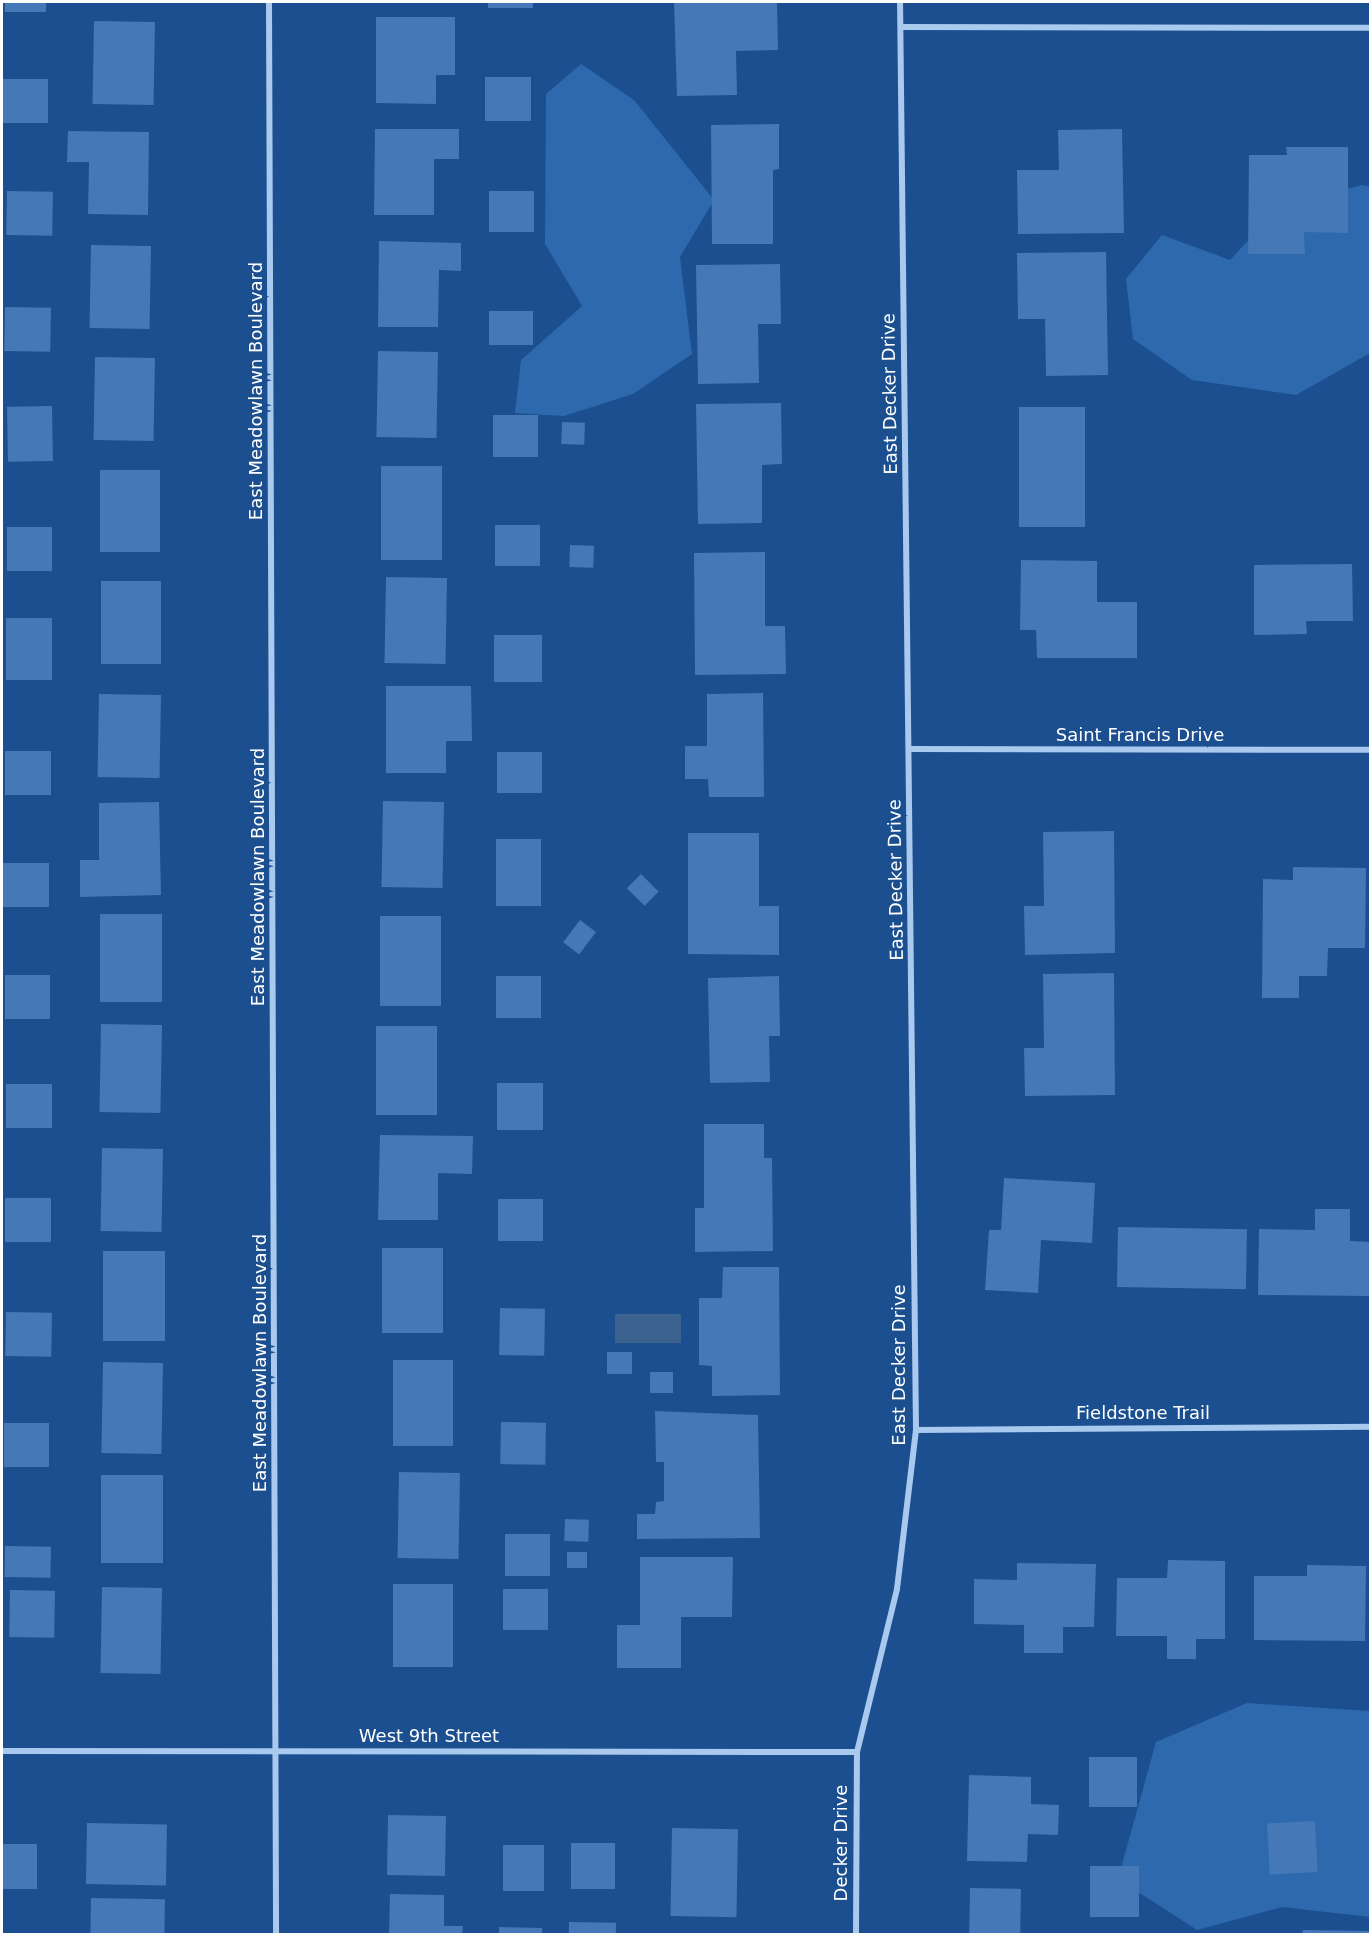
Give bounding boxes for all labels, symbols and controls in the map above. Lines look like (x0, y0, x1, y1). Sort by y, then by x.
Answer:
street label: East Meadowlawn Boulevard (245, 262, 267, 520)
street label: East Decker Drive (878, 313, 902, 475)
street label: Saint Francis Drive (1056, 724, 1224, 746)
street label: East Meadowlawn Boulevard (247, 748, 269, 1006)
street label: East Decker Drive (884, 799, 908, 961)
street label: East Meadowlawn Boulevard (249, 1234, 271, 1492)
street label: East Decker Drive (888, 1284, 910, 1446)
street label: Fieldstone Trail (1076, 1402, 1210, 1424)
street label: West 9th Street (359, 1725, 499, 1747)
street label: Decker Drive (830, 1785, 852, 1901)

